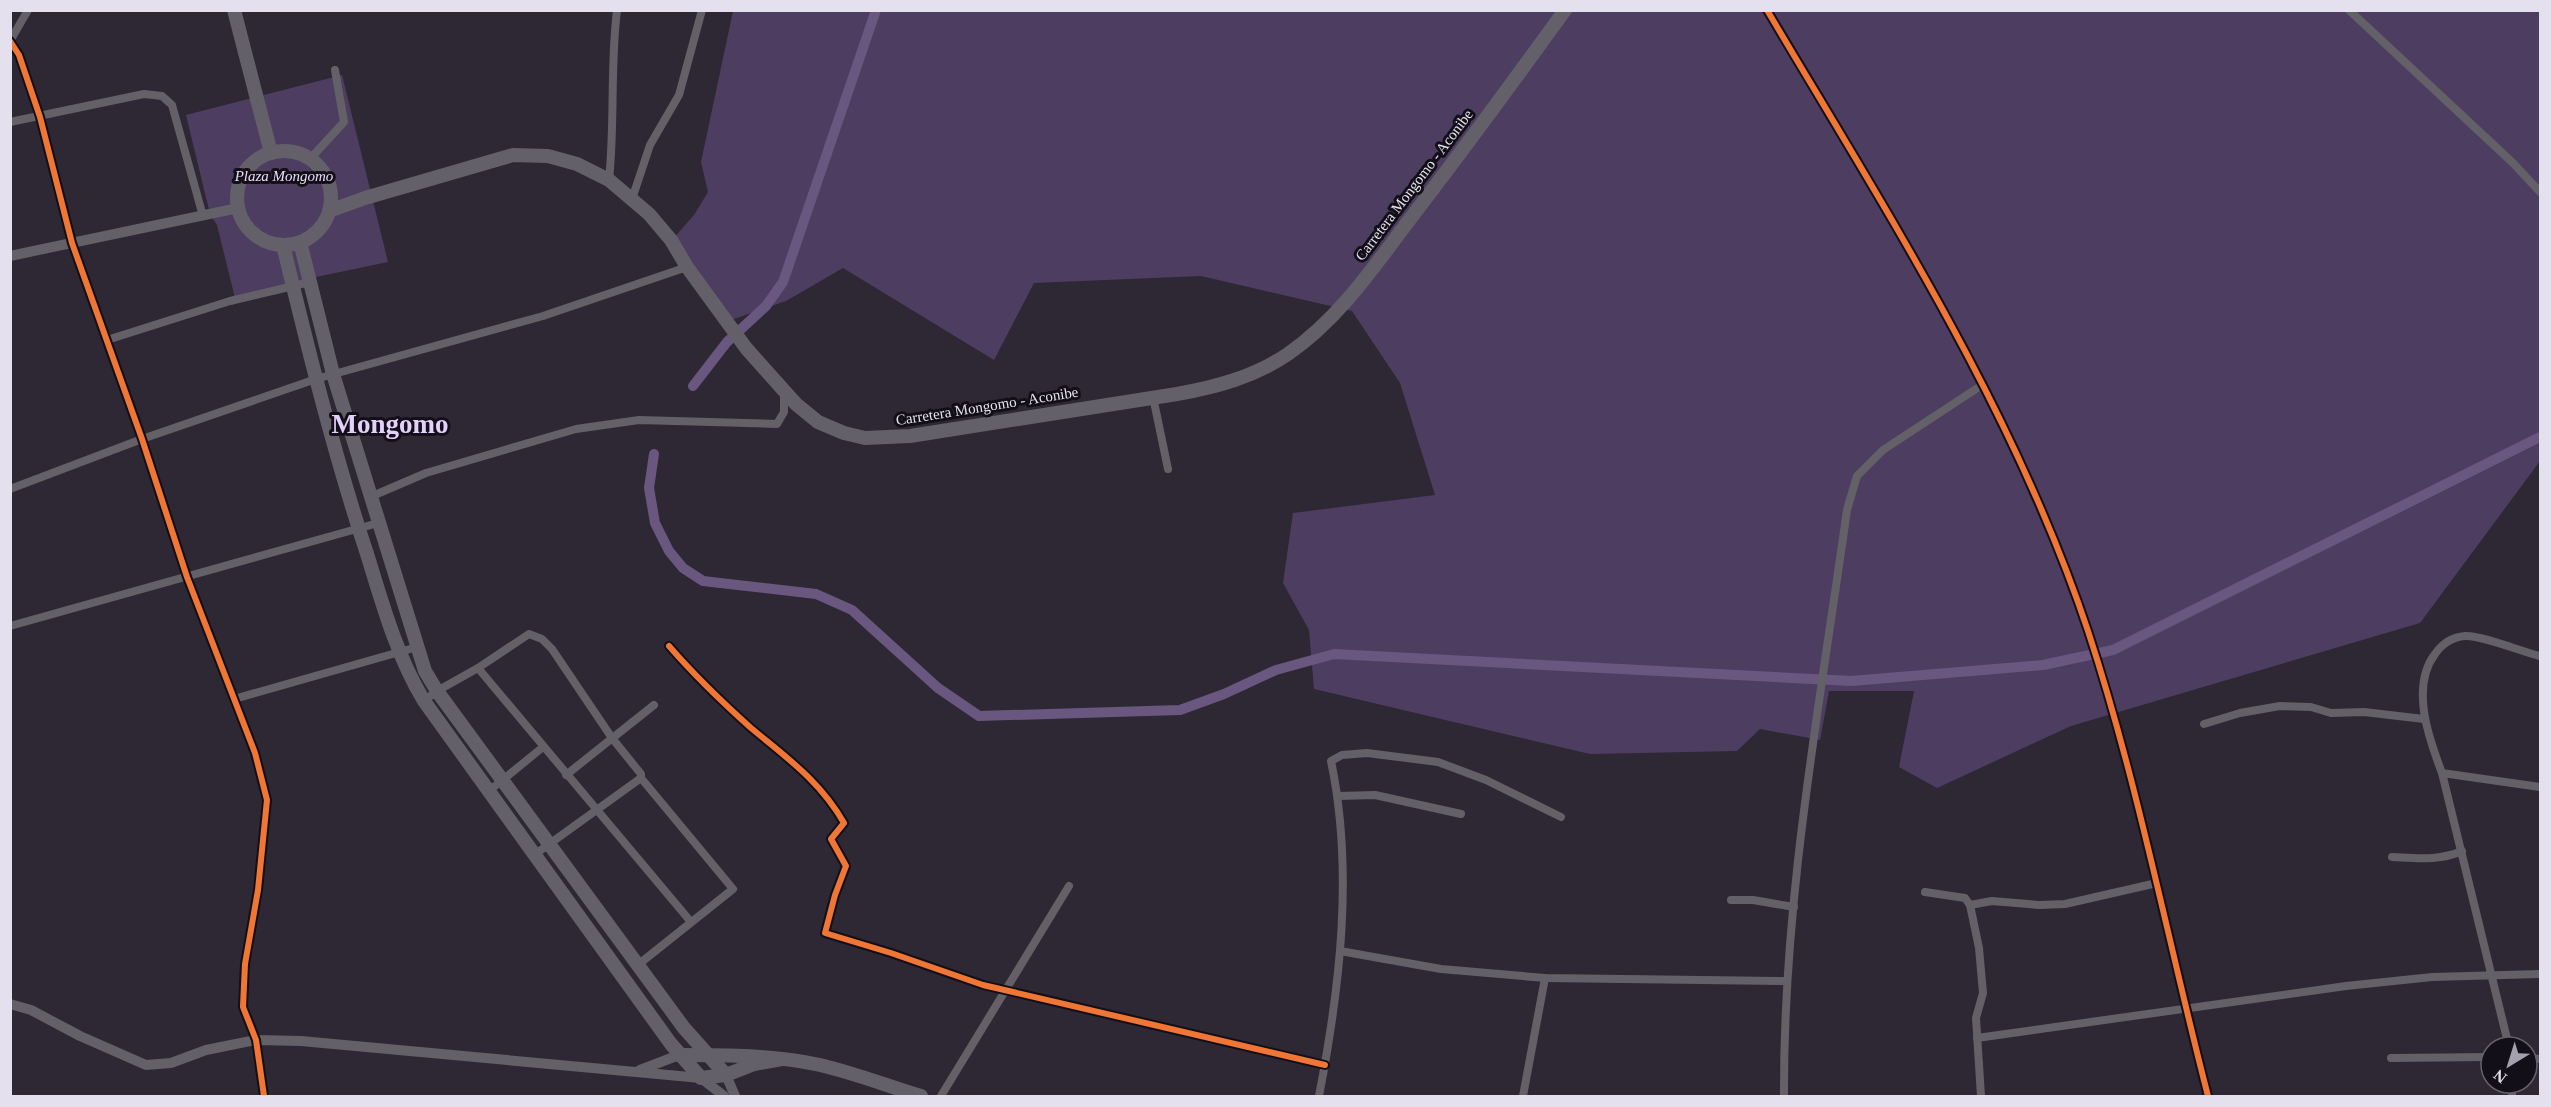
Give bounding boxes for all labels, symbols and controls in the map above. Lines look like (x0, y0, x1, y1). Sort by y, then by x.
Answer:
street label: Carretera Mongomo - Aconibe (1352, 106, 1476, 264)
park label: Plaza Mongomo (234, 168, 334, 184)
street label: Carretera Mongomo - Aconibe (895, 384, 1080, 428)
district label: Mongomo (332, 409, 449, 439)
north arrow (2479, 1035, 2539, 1095)
text: N (2490, 1066, 2510, 1087)

